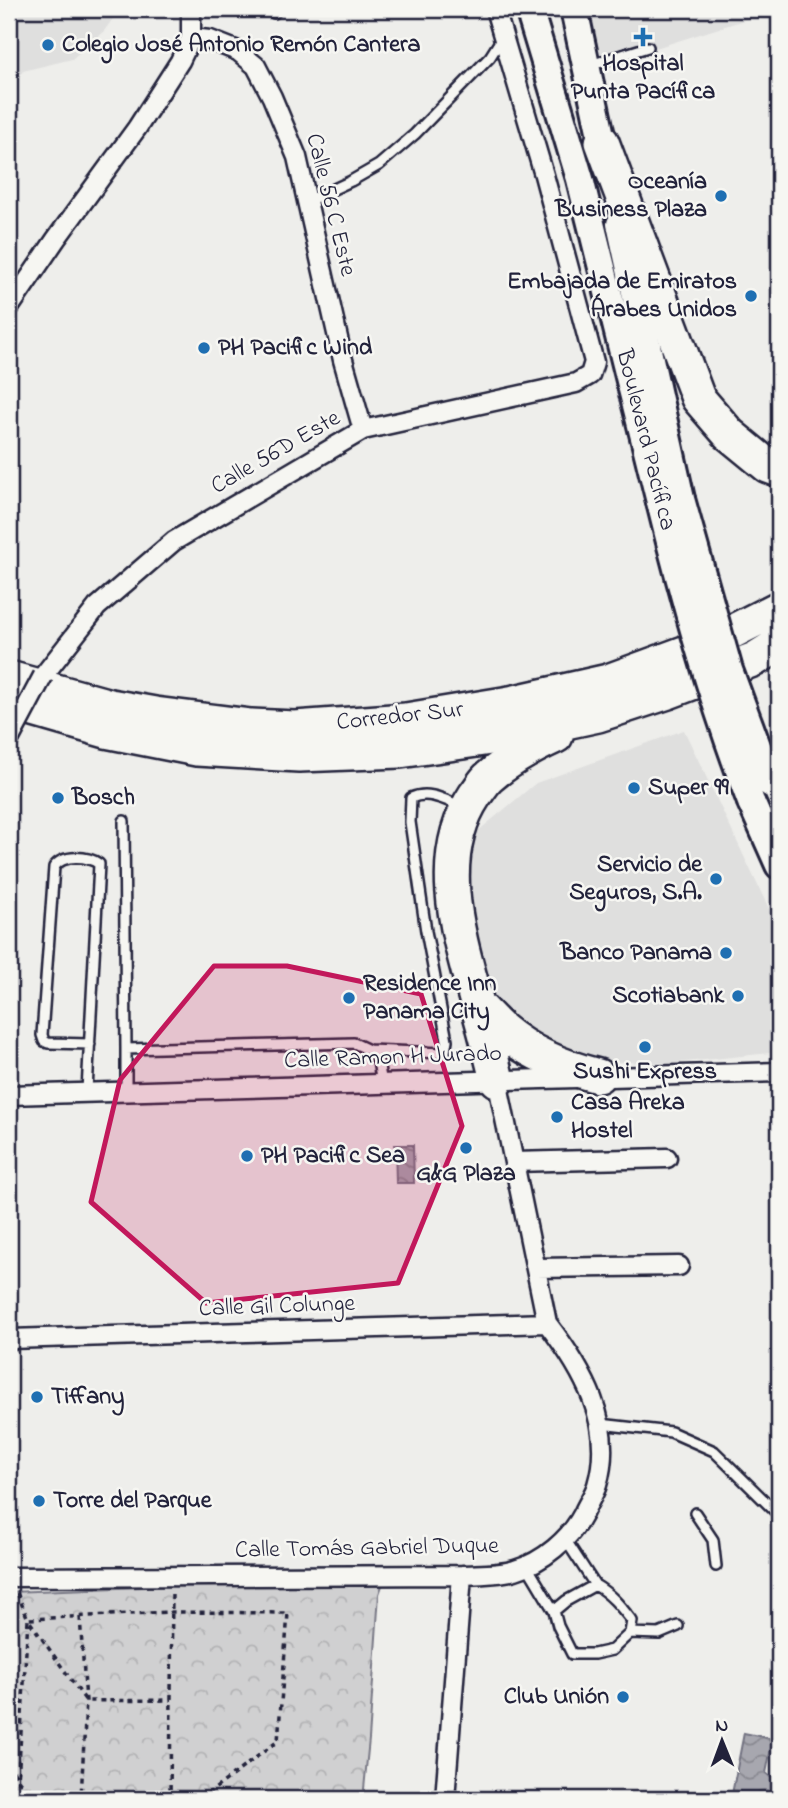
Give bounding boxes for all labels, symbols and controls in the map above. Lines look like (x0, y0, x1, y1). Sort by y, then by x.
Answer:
marker: Hospital Punta Pacífica (633, 27, 653, 47)
place label: Colegio José Antonio Remón Cantera (62, 28, 420, 64)
marker: Colegio José Antonio Remón Cantera (40, 37, 56, 53)
place label: Hospital Punta Pacífica (571, 47, 715, 110)
street label: Calle 56 C Este (295, 130, 365, 280)
place label: Oceanía Business Plaza (554, 165, 707, 228)
marker: Oceanía Business Plaza (713, 188, 729, 204)
place label: Embajada de Emiratos Árabes Unidos (507, 265, 737, 328)
marker: Embajada de Emiratos Árabes Unidos (743, 288, 759, 304)
place label: PH Pacific Wind (218, 331, 373, 366)
marker: PH Pacific Wind (196, 340, 212, 356)
street label: Boulevard Pacífica (605, 345, 684, 534)
street label: Calle 56D Este (205, 402, 348, 504)
street label: Corredor Sur (335, 693, 466, 741)
place label: Super 99 (648, 771, 730, 806)
marker: Super 99 (626, 780, 642, 796)
place label: Bosch (71, 781, 135, 816)
marker: Bosch (50, 790, 66, 806)
place label: Servicio de Seguros, S.A. (569, 848, 703, 912)
marker: Servicio de Seguros, S.A. (708, 871, 724, 887)
place label: Banco Panama (559, 936, 712, 971)
marker: Banco Panama (718, 945, 734, 961)
place label: Residence Inn Panama City (363, 967, 497, 1031)
place label: Scotiabank (612, 979, 724, 1014)
marker: Scotiabank (730, 988, 746, 1004)
marker: Residence Inn Panama City (341, 990, 357, 1006)
street label: Calle Ramon H Jurado (284, 1037, 502, 1079)
marker: Sushi Express (637, 1039, 653, 1055)
place label: Sushi Express (573, 1055, 717, 1090)
place label: Casa Areka Hostel (571, 1086, 685, 1149)
marker: Casa Areka Hostel (549, 1109, 565, 1125)
place label: PH Pacific Sea (261, 1139, 405, 1174)
marker: G&G Plaza (458, 1140, 474, 1156)
marker: PH Pacific Sea (239, 1148, 255, 1164)
place label: G&G Plaza (416, 1157, 516, 1192)
street label: Calle Gil Colunge (198, 1287, 356, 1327)
place label: Tiffany (51, 1380, 124, 1416)
marker: Tiffany (29, 1389, 45, 1405)
place label: Torre del Parque (53, 1484, 213, 1519)
marker: Torre del Parque (31, 1493, 47, 1509)
street label: Calle Tomás Gabriel Duque (235, 1529, 500, 1569)
place label: Club Unión (504, 1680, 609, 1715)
marker: Club Unión (615, 1689, 631, 1705)
north arrow (686, 1706, 756, 1776)
text: N (715, 1713, 729, 1740)

